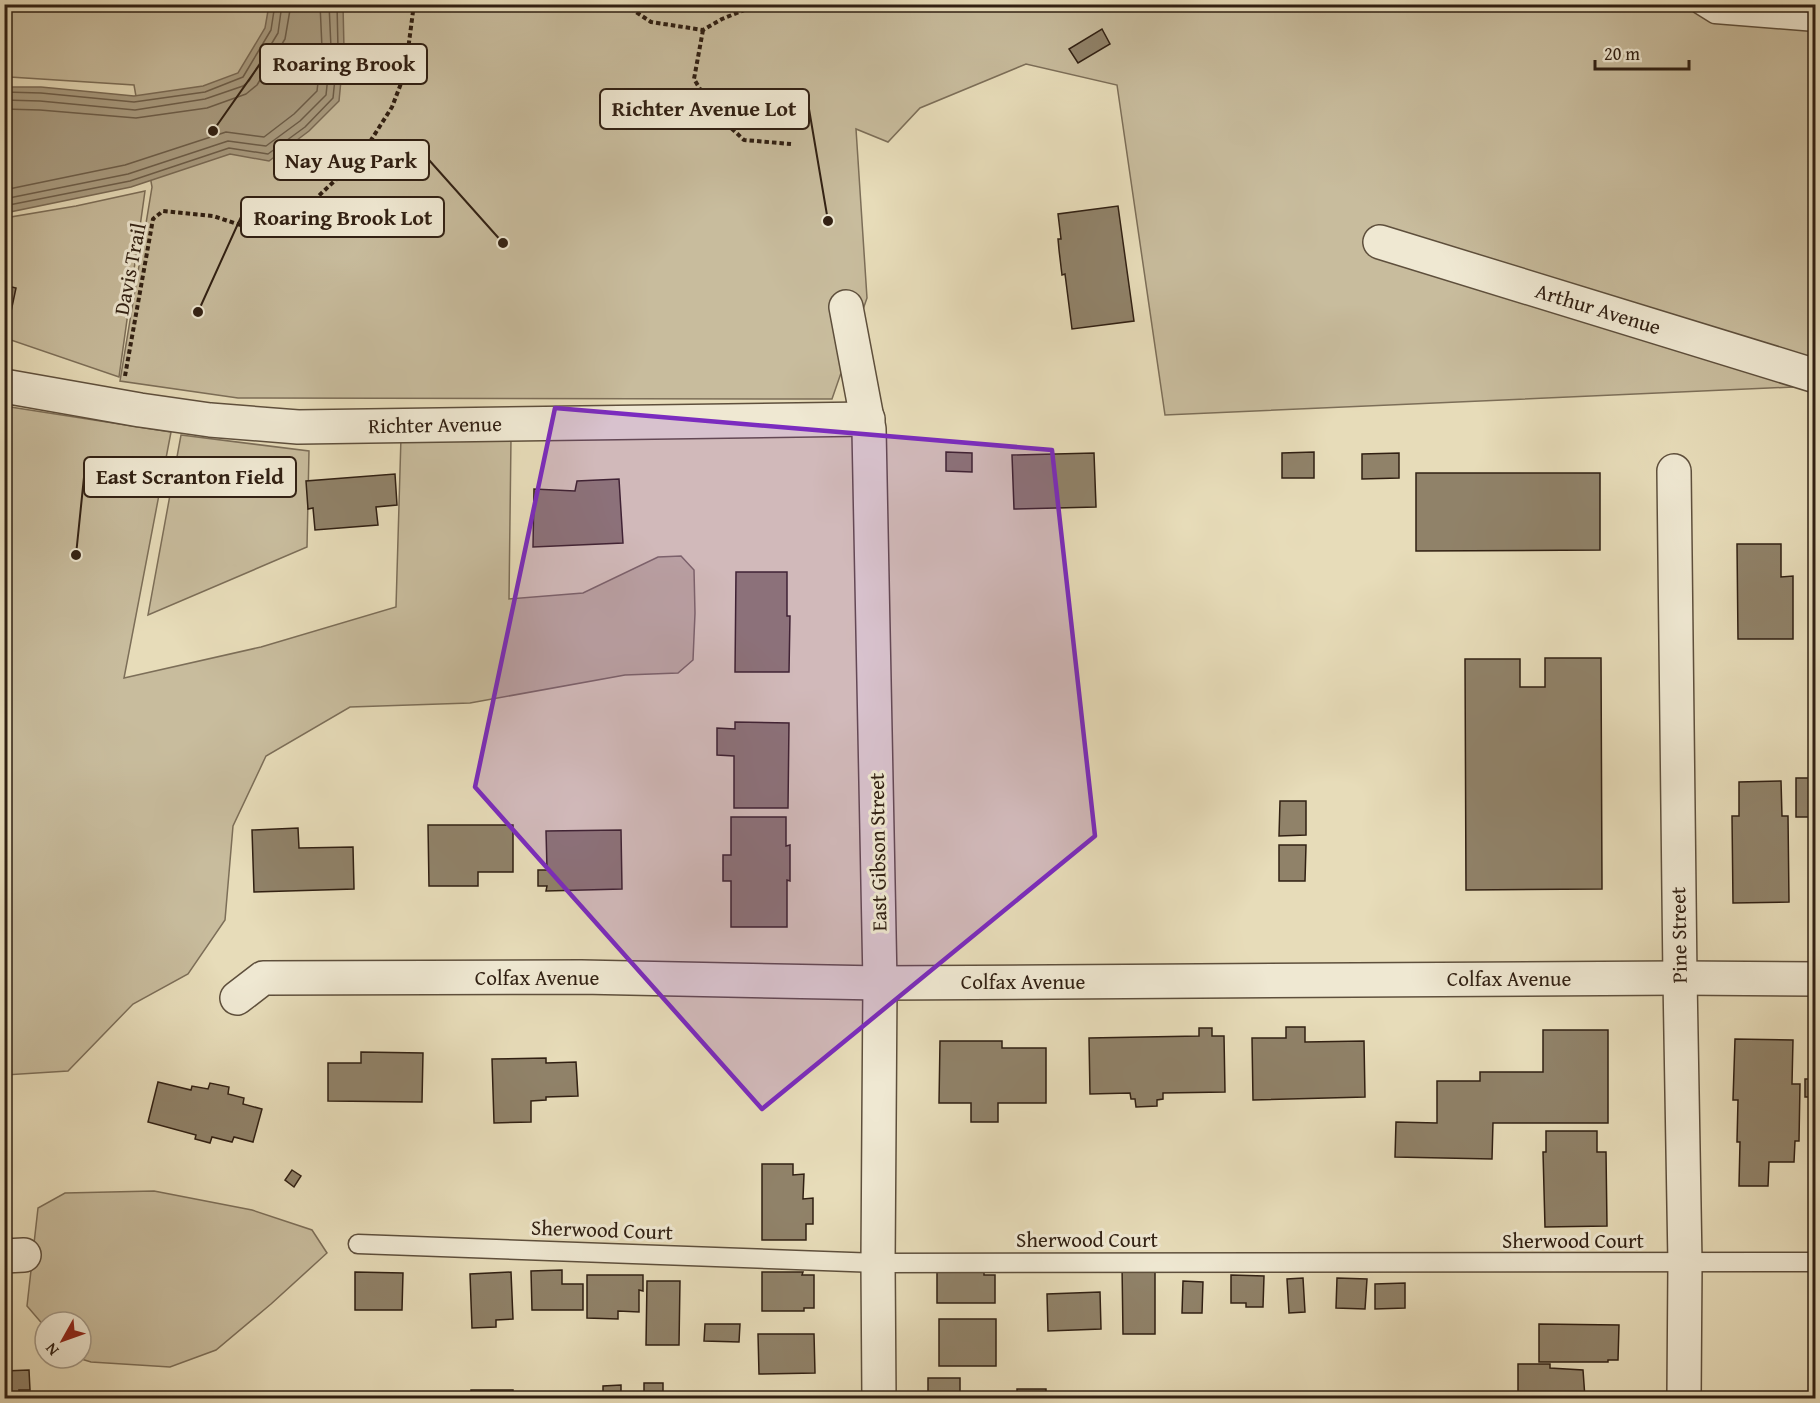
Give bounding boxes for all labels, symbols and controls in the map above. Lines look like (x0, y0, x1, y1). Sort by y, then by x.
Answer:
scale bar (1595, 33, 1690, 71)
text: 20 m (1604, 40, 1640, 67)
callout: Roaring Brook (260, 44, 427, 84)
text: Roaring Brook (273, 47, 416, 79)
callout: Richter Avenue Lot (600, 89, 809, 129)
text: Richter Avenue Lot (612, 92, 797, 124)
callout: Nay Aug Park (274, 140, 429, 180)
text: Nay Aug Park (285, 144, 417, 176)
callout: Roaring Brook Lot (241, 197, 444, 237)
text: Roaring Brook Lot (254, 201, 433, 233)
street label: Davis Trail (105, 220, 154, 318)
street label: Arthur Avenue (1532, 275, 1665, 342)
street label: Richter Avenue (368, 408, 502, 441)
callout: East Scranton Field (84, 457, 296, 497)
text: East Scranton Field (96, 460, 284, 492)
street label: East Gibson Street (861, 772, 894, 932)
street label: Pine Street (1662, 886, 1695, 984)
street label: Colfax Avenue (475, 962, 599, 993)
street label: Colfax Avenue (1447, 963, 1571, 994)
street label: Colfax Avenue (961, 966, 1085, 997)
street label: Sherwood Court (531, 1212, 674, 1247)
street label: Sherwood Court (1016, 1224, 1159, 1255)
street label: Sherwood Court (1502, 1225, 1645, 1256)
north arrow (33, 1310, 93, 1370)
text: N (39, 1338, 64, 1361)

